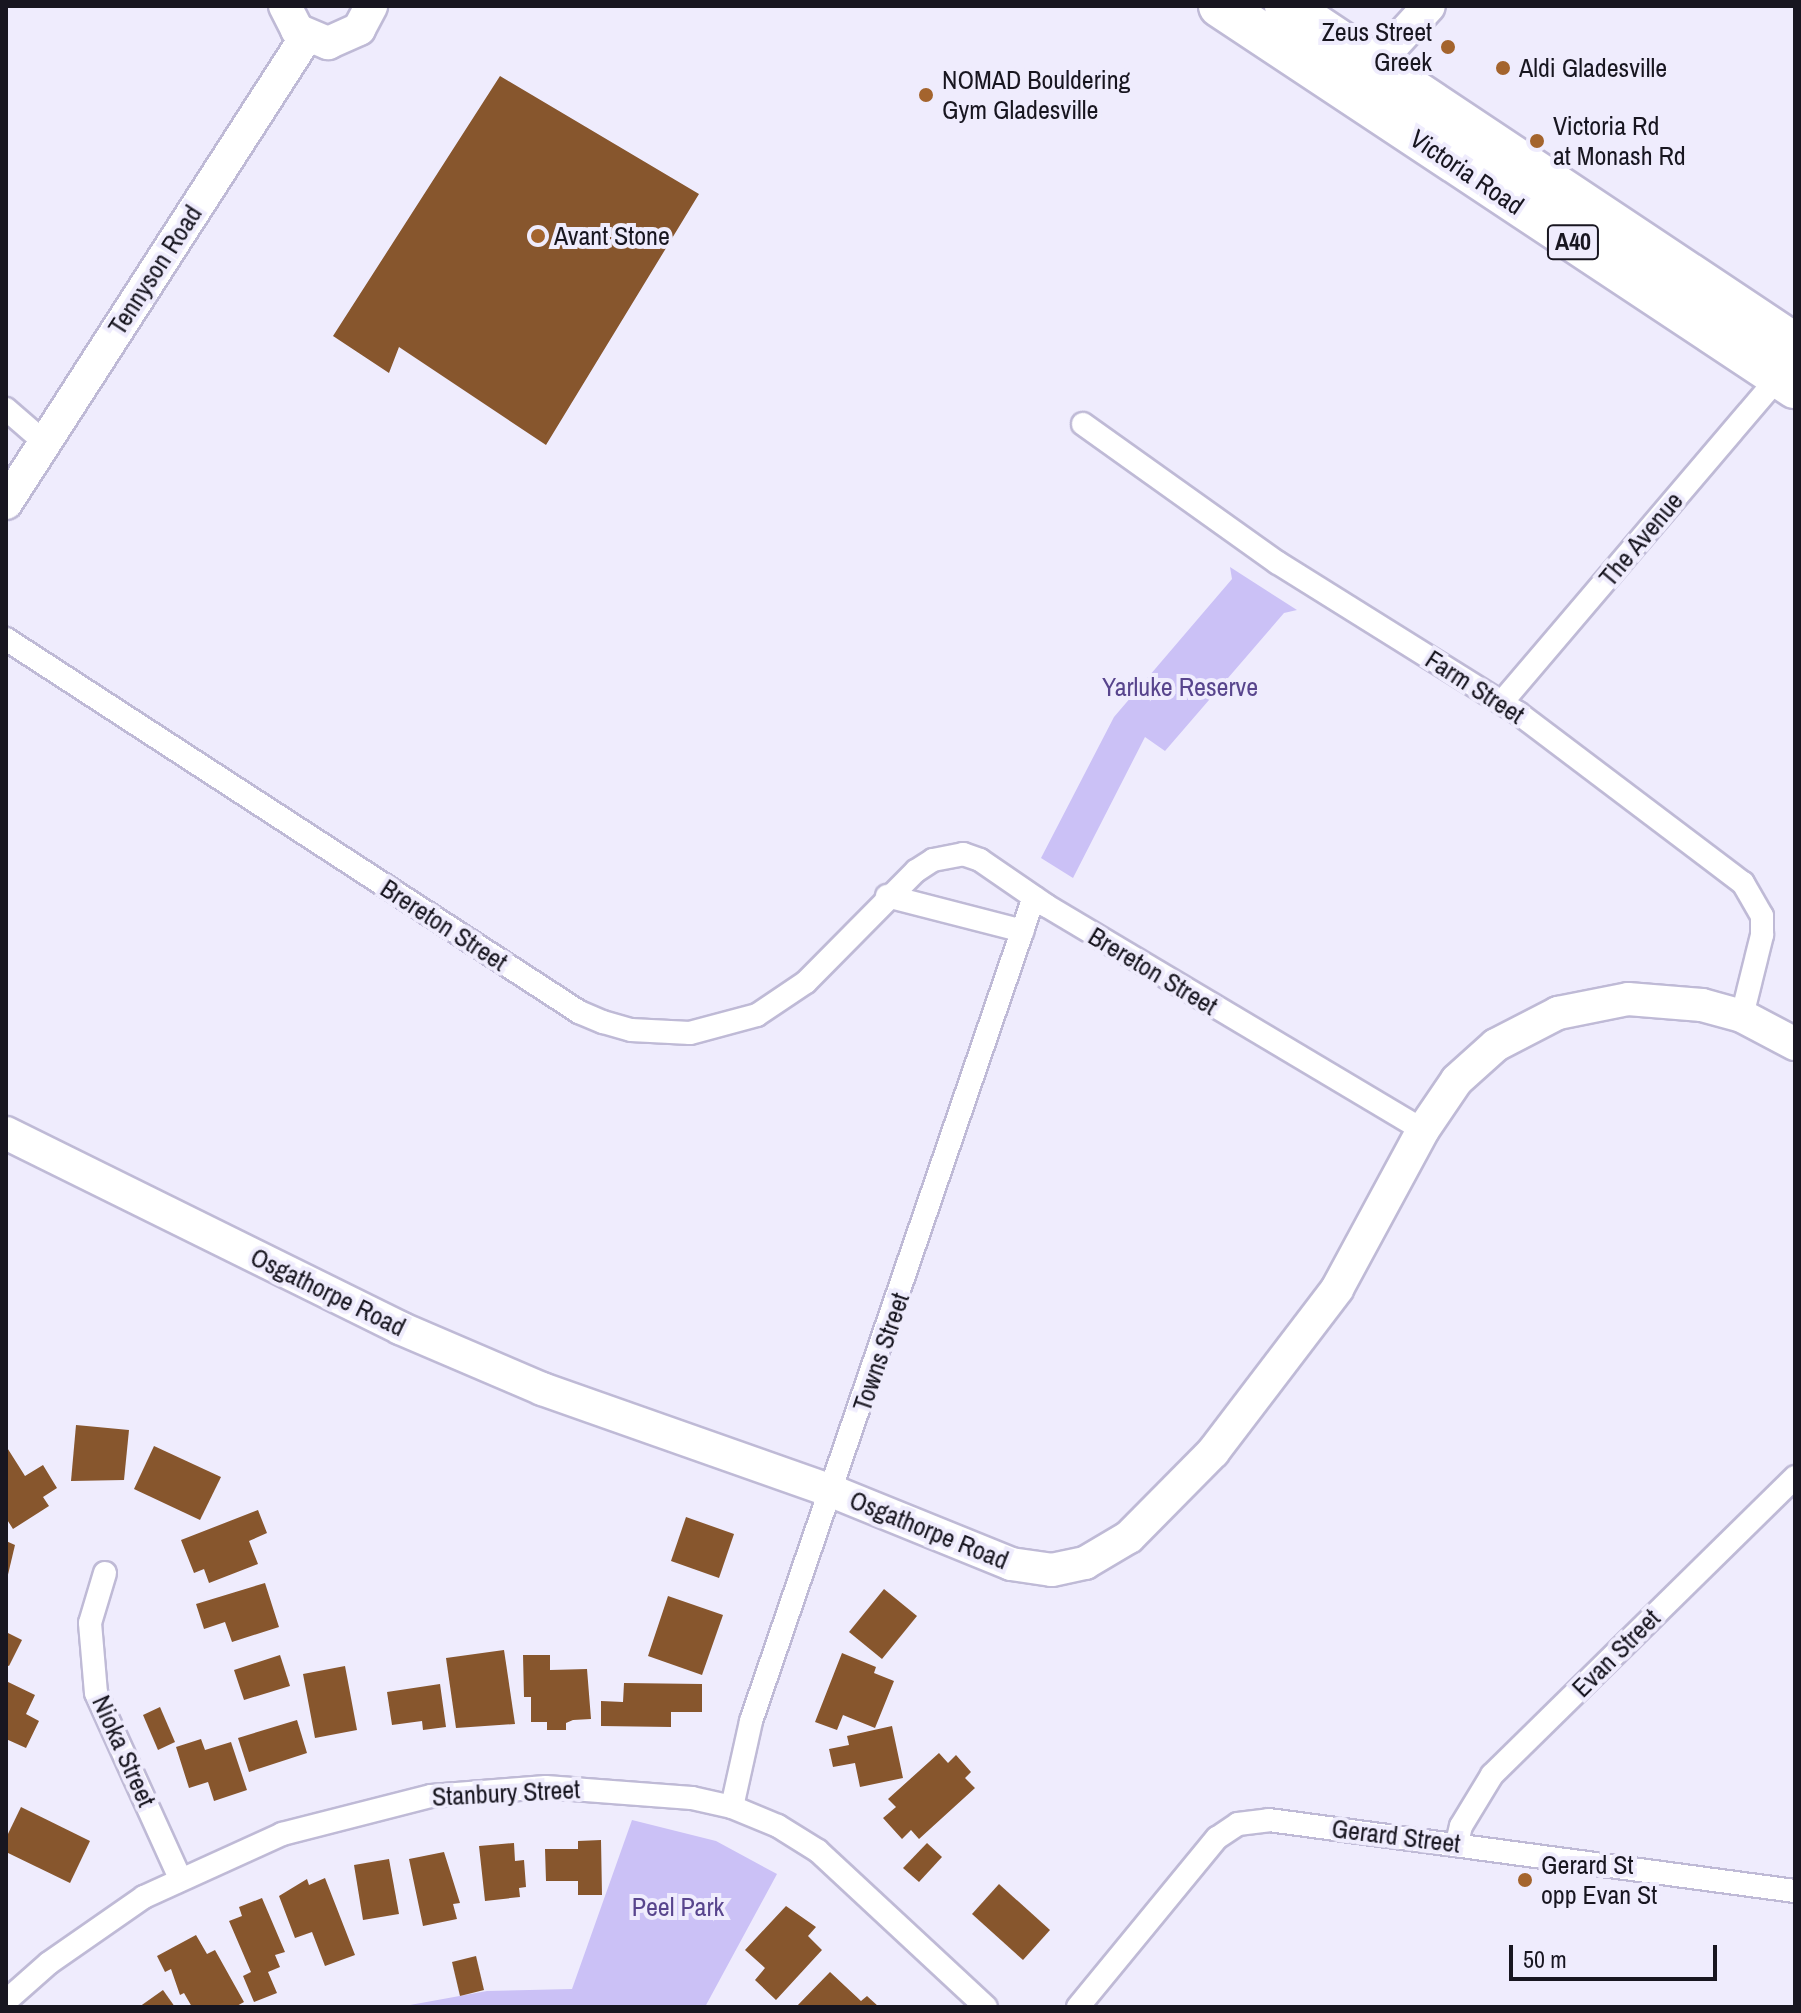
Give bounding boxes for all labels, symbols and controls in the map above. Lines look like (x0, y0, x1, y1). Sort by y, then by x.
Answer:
place label: Zeus Street Greek (1322, 16, 1432, 78)
marker: Zeus Street Greek (1439, 38, 1457, 56)
place label: Aldi Gladesville (1519, 52, 1667, 84)
marker: Aldi Gladesville (1494, 59, 1512, 77)
place label: NOMAD Bouldering Gym Gladesville (942, 64, 1130, 126)
marker: NOMAD Bouldering Gym Gladesville (917, 86, 935, 104)
place label: Victoria Rd at Monash Rd (1553, 110, 1686, 172)
street label: Victoria Road (1404, 123, 1530, 221)
marker: Victoria Rd at Monash Rd (1528, 132, 1546, 150)
street label: Tennyson Road (102, 199, 208, 341)
place label: Avant Stone (554, 220, 670, 252)
road number: A40 (1545, 222, 1601, 262)
marker: Avant Stone (529, 227, 547, 245)
street label: The Avenue (1592, 485, 1690, 593)
street label: Farm Street (1420, 644, 1530, 730)
park label: Yarluke Reserve (1102, 671, 1258, 703)
street label: Brereton Street (375, 873, 513, 977)
street label: Brereton Street (1083, 920, 1223, 1022)
street label: Osgathorpe Road (246, 1241, 410, 1343)
street label: Towns Street (846, 1289, 916, 1415)
street label: Osgathorpe Road (845, 1484, 1013, 1576)
street label: Evan Street (1566, 1603, 1666, 1703)
street label: Nioka Street (86, 1691, 162, 1811)
street label: Stanbury Street (431, 1774, 581, 1812)
street label: Gerard Street (1330, 1813, 1462, 1859)
place label: Gerard St opp Evan St (1541, 1849, 1657, 1910)
marker: Gerard St opp Evan St (1516, 1871, 1534, 1889)
park label: Peel Park (632, 1891, 724, 1923)
scale bar (1513, 1929, 1721, 1979)
text: 50 m (1523, 1943, 1567, 1975)

